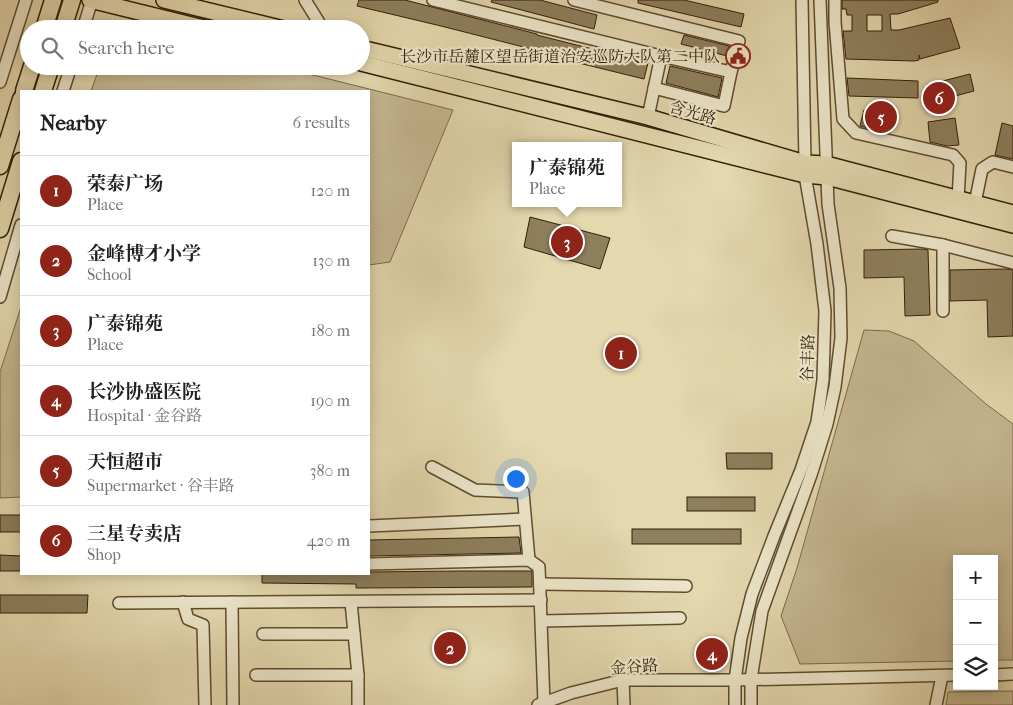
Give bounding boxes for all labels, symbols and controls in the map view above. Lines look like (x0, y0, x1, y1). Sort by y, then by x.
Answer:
search box (20, 20, 370, 75)
icon: search (38, 34, 66, 62)
text: Search here (78, 37, 174, 59)
public building icon: 长沙市岳麓区望岳街道治安巡防大队第二中队 (725, 43, 751, 69)
place label: 长沙市岳麓区望岳街道治安巡防大队第二中队 (400, 47, 720, 66)
pin: 6 (923, 79, 955, 117)
street label: 含光路 (667, 97, 719, 128)
pin: 5 (865, 98, 897, 136)
text: Nearby (40, 111, 106, 135)
text: 6 results (292, 113, 350, 132)
popup (512, 142, 622, 207)
text: 广泰锦苑 (529, 157, 605, 179)
text: 荣泰广场 (87, 173, 163, 195)
text: Place (529, 179, 565, 198)
text: 1 (53, 181, 59, 200)
text: 120 m (311, 181, 350, 200)
text: Place (87, 195, 123, 214)
pin: 3 (551, 223, 583, 261)
text: 金峰博才小学 (87, 243, 201, 265)
text: 2 (52, 251, 60, 270)
text: 130 m (312, 251, 350, 270)
text: School (87, 265, 132, 284)
text: 广泰锦苑 (87, 313, 163, 335)
text: 3 (53, 321, 59, 340)
text: 180 m (311, 321, 350, 340)
pin: 1 (605, 334, 637, 372)
street label: 谷丰路 (797, 334, 818, 382)
text: Place (87, 335, 123, 354)
text: 长沙协盛医院 (87, 381, 201, 403)
text: 4 (51, 391, 61, 410)
text: 190 m (310, 391, 350, 410)
text: Hospital · 金谷路 (87, 406, 202, 425)
text: 天恒超市 (87, 451, 163, 473)
text: 5 (53, 461, 59, 480)
text: 380 m (310, 461, 350, 480)
your location (503, 466, 529, 492)
text: Supermarket · 谷丰路 (87, 476, 235, 495)
text: 三星专卖店 (87, 523, 182, 545)
text: 6 (52, 531, 60, 550)
text: 420 m (307, 531, 350, 550)
text: Shop (87, 545, 121, 564)
map controls (953, 555, 998, 690)
button: + (953, 555, 998, 600)
button: − (953, 600, 998, 645)
pin: 2 (434, 629, 466, 667)
pin: 4 (696, 635, 728, 673)
button: layers (953, 645, 998, 690)
street label: 金谷路 (609, 655, 659, 678)

